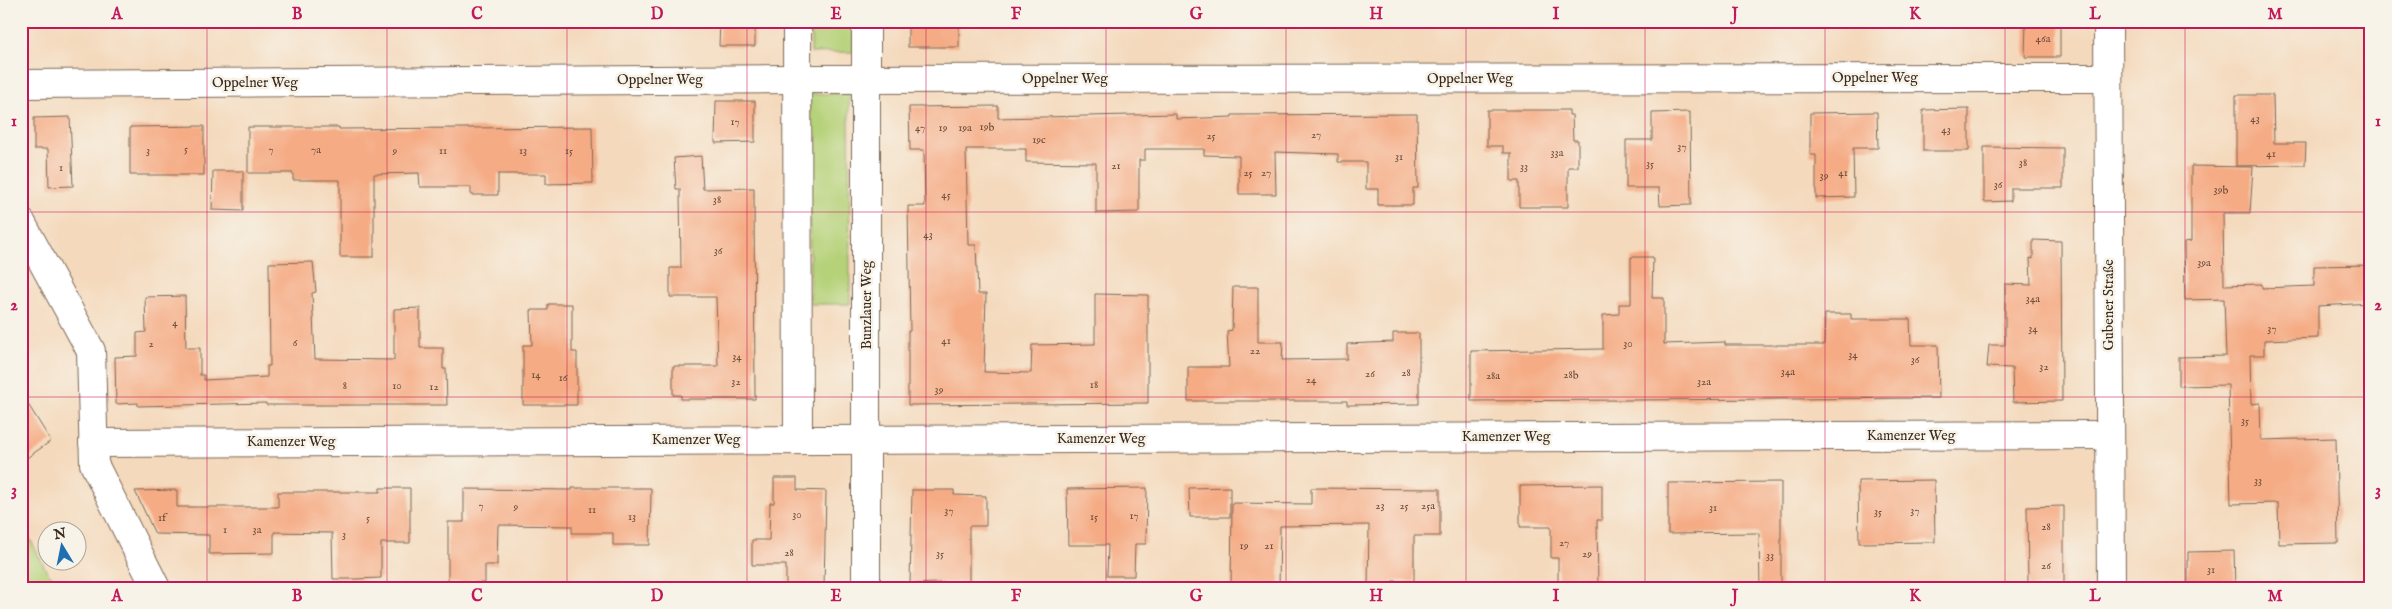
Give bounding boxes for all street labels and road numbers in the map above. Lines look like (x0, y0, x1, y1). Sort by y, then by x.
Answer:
street label: Oppelner Weg (1832, 69, 1918, 87)
street label: Oppelner Weg (1022, 70, 1108, 88)
street label: Oppelner Weg (1427, 70, 1513, 88)
street label: Oppelner Weg (617, 71, 703, 89)
street label: Oppelner Weg (212, 74, 298, 92)
street label: Gubener Straße (2100, 259, 2118, 351)
street label: Bunzlauer Weg (858, 260, 876, 349)
street label: Kamenzer Weg (1867, 427, 1956, 445)
street label: Kamenzer Weg (1462, 428, 1551, 446)
street label: Kamenzer Weg (1057, 430, 1146, 448)
street label: Kamenzer Weg (652, 431, 741, 449)
street label: Kamenzer Weg (247, 433, 336, 451)

